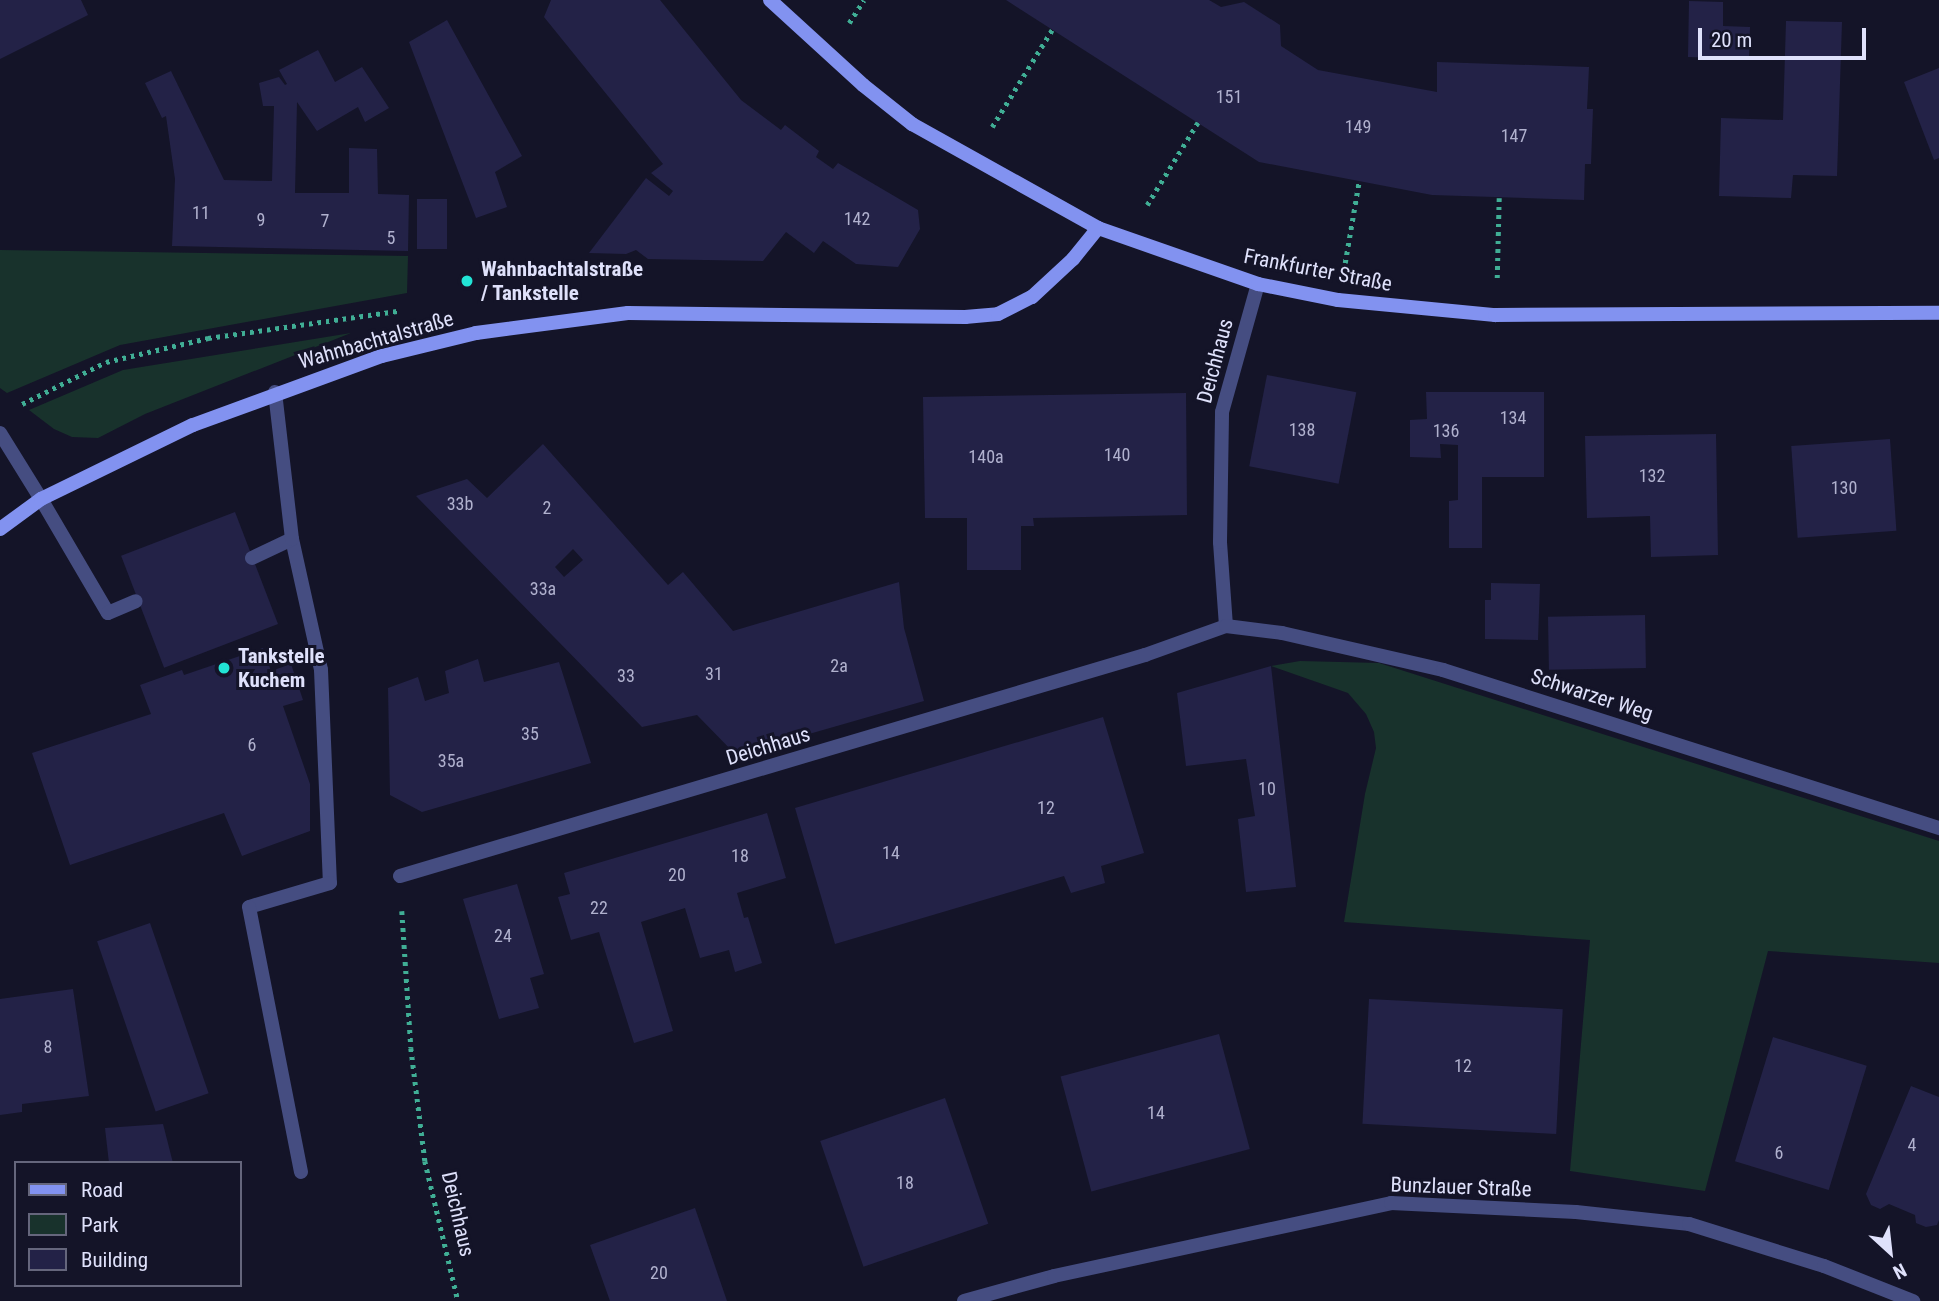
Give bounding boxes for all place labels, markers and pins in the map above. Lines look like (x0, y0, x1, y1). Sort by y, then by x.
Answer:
place label: Wahnbachtalstraße / Tankstelle (481, 256, 643, 306)
marker: Wahnbachtalstraße / Tankstelle (459, 273, 475, 289)
place label: Tankstelle Kuchem (238, 643, 325, 693)
marker: Tankstelle Kuchem (216, 660, 232, 676)

